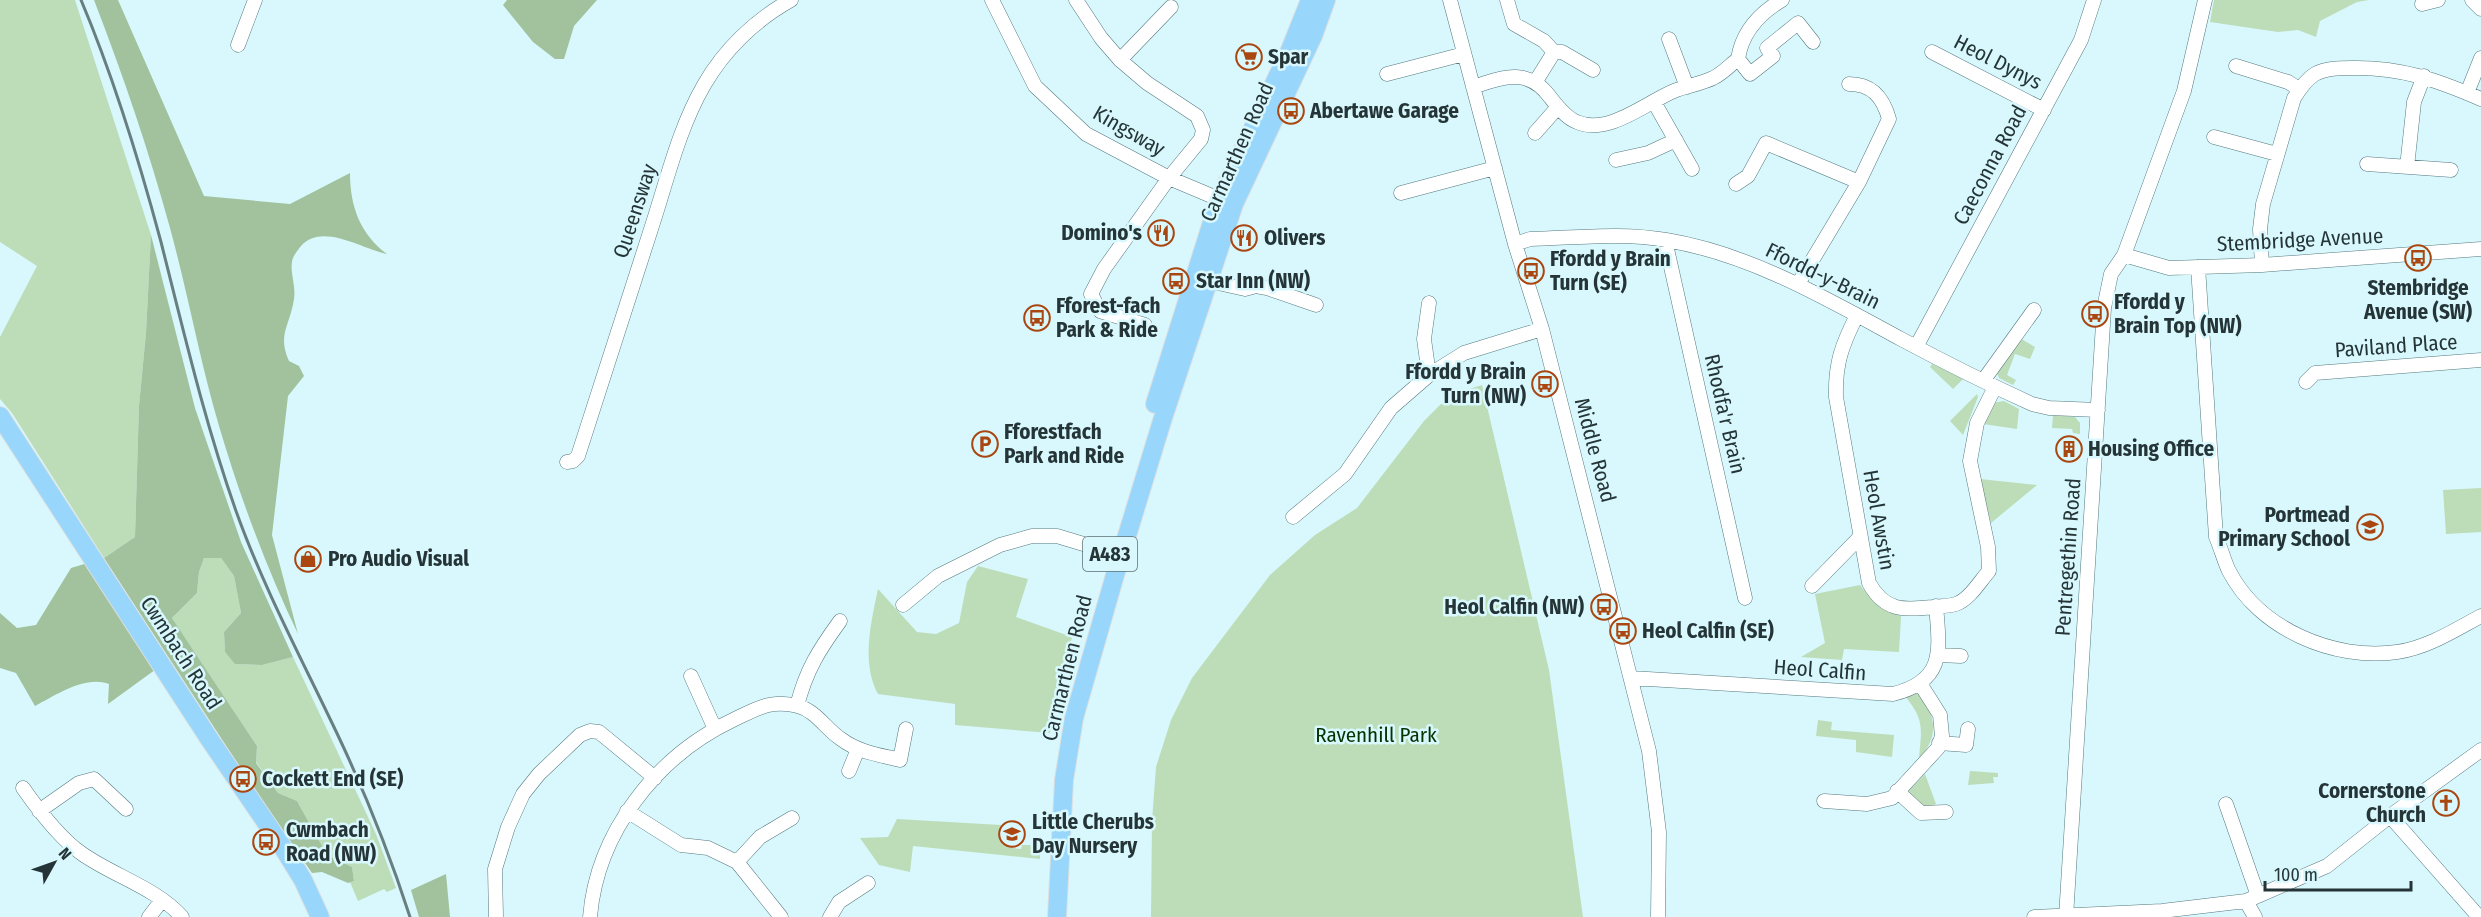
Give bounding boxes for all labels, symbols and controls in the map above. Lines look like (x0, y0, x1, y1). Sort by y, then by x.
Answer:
street label: Heol Dynys (1950, 29, 2046, 95)
supermarket icon: Spar (1234, 42, 1264, 72)
place label: Spar (1268, 44, 1309, 70)
street label: Carmarthen Road (1195, 78, 1279, 226)
bus stop icon: Abertawe Garage (1276, 96, 1306, 126)
place label: Abertawe Garage (1309, 98, 1459, 124)
street label: Kingsway (1088, 100, 1170, 162)
street label: Caeconna Road (1948, 101, 2032, 229)
street label: Queensway (608, 160, 663, 261)
restaurant icon: Domino's (1146, 218, 1176, 248)
place label: Domino's (1061, 220, 1142, 246)
restaurant icon: Olivers (1229, 223, 1259, 253)
street label: Stembridge Avenue (2216, 223, 2384, 257)
place label: Olivers (1264, 225, 1325, 251)
street label: Ffordd-y-Brain (1761, 237, 1885, 315)
bus stop icon: Stembridge Avenue (SW) (2403, 243, 2433, 273)
place label: Ffordd y Brain Turn (SE) (1550, 246, 1671, 296)
bus stop icon: Ffordd y Brain Turn (SE) (1516, 256, 1546, 286)
bus stop icon: Star Inn (NW) (1161, 266, 1191, 296)
place label: Star Inn (NW) (1196, 268, 1310, 294)
place label: Stembridge Avenue (SW) (2363, 275, 2472, 325)
place label: Ffordd y Brain Top (NW) (2114, 289, 2242, 339)
place label: Fforest-fach Park & Ride (1056, 293, 1161, 343)
bus stop icon: Ffordd y Brain Top (NW) (2080, 299, 2110, 329)
bus stop icon: Fforest-fach Park & Ride (1022, 303, 1052, 333)
street label: Paviland Place (2334, 329, 2458, 363)
street label: Rhodfa'r Brain (1699, 352, 1751, 476)
place label: Ffordd y Brain Turn (NW) (1405, 359, 1526, 409)
bus stop icon: Ffordd y Brain Turn (NW) (1530, 369, 1560, 399)
street label: Middle Road (1569, 395, 1621, 505)
place label: Fforestfach Park and Ride (1004, 419, 1125, 469)
parking icon: Fforestfach Park and Ride (970, 429, 1000, 459)
building icon: Housing Office (2054, 434, 2084, 464)
place label: Housing Office (2088, 436, 2215, 462)
street label: Heol Awstin (1857, 468, 1901, 572)
street label: Pentregethin Road (2050, 477, 2086, 637)
place label: Portmead Primary School (2218, 502, 2350, 552)
school or university icon: Portmead Primary School (2355, 512, 2385, 542)
road number: A483 (1083, 537, 1137, 571)
shop icon: Pro Audio Visual (293, 544, 323, 574)
place label: Pro Audio Visual (328, 546, 469, 572)
street label: Cwmbach Road (135, 592, 227, 714)
street label: Carmarthen Road (1036, 592, 1098, 744)
bus stop icon: Heol Calfin (NW) (1589, 592, 1619, 622)
place label: Heol Calfin (NW) (1444, 594, 1584, 620)
bus stop icon: Heol Calfin (SE) (1608, 616, 1638, 646)
place label: Heol Calfin (SE) (1642, 618, 1774, 644)
street label: Heol Calfin (1773, 654, 1867, 686)
park label: Ravenhill Park (1315, 722, 1437, 748)
bus stop icon: Cockett End (SE) (228, 764, 258, 794)
place label: Cockett End (SE) (262, 766, 403, 792)
place label: Cornerstone Church (2318, 778, 2426, 828)
church icon: Cornerstone Church (2431, 788, 2461, 818)
place label: Little Cherubs Day Nursery (1032, 809, 1154, 859)
place label: Cwmbach Road (NW) (286, 817, 376, 867)
school or university icon: Little Cherubs Day Nursery (997, 819, 1027, 849)
bus stop icon: Cwmbach Road (NW) (251, 827, 281, 857)
north arrow (24, 833, 84, 893)
text: N (55, 844, 75, 863)
scale bar (2265, 854, 2410, 892)
text: 100 m (2274, 864, 2318, 886)

